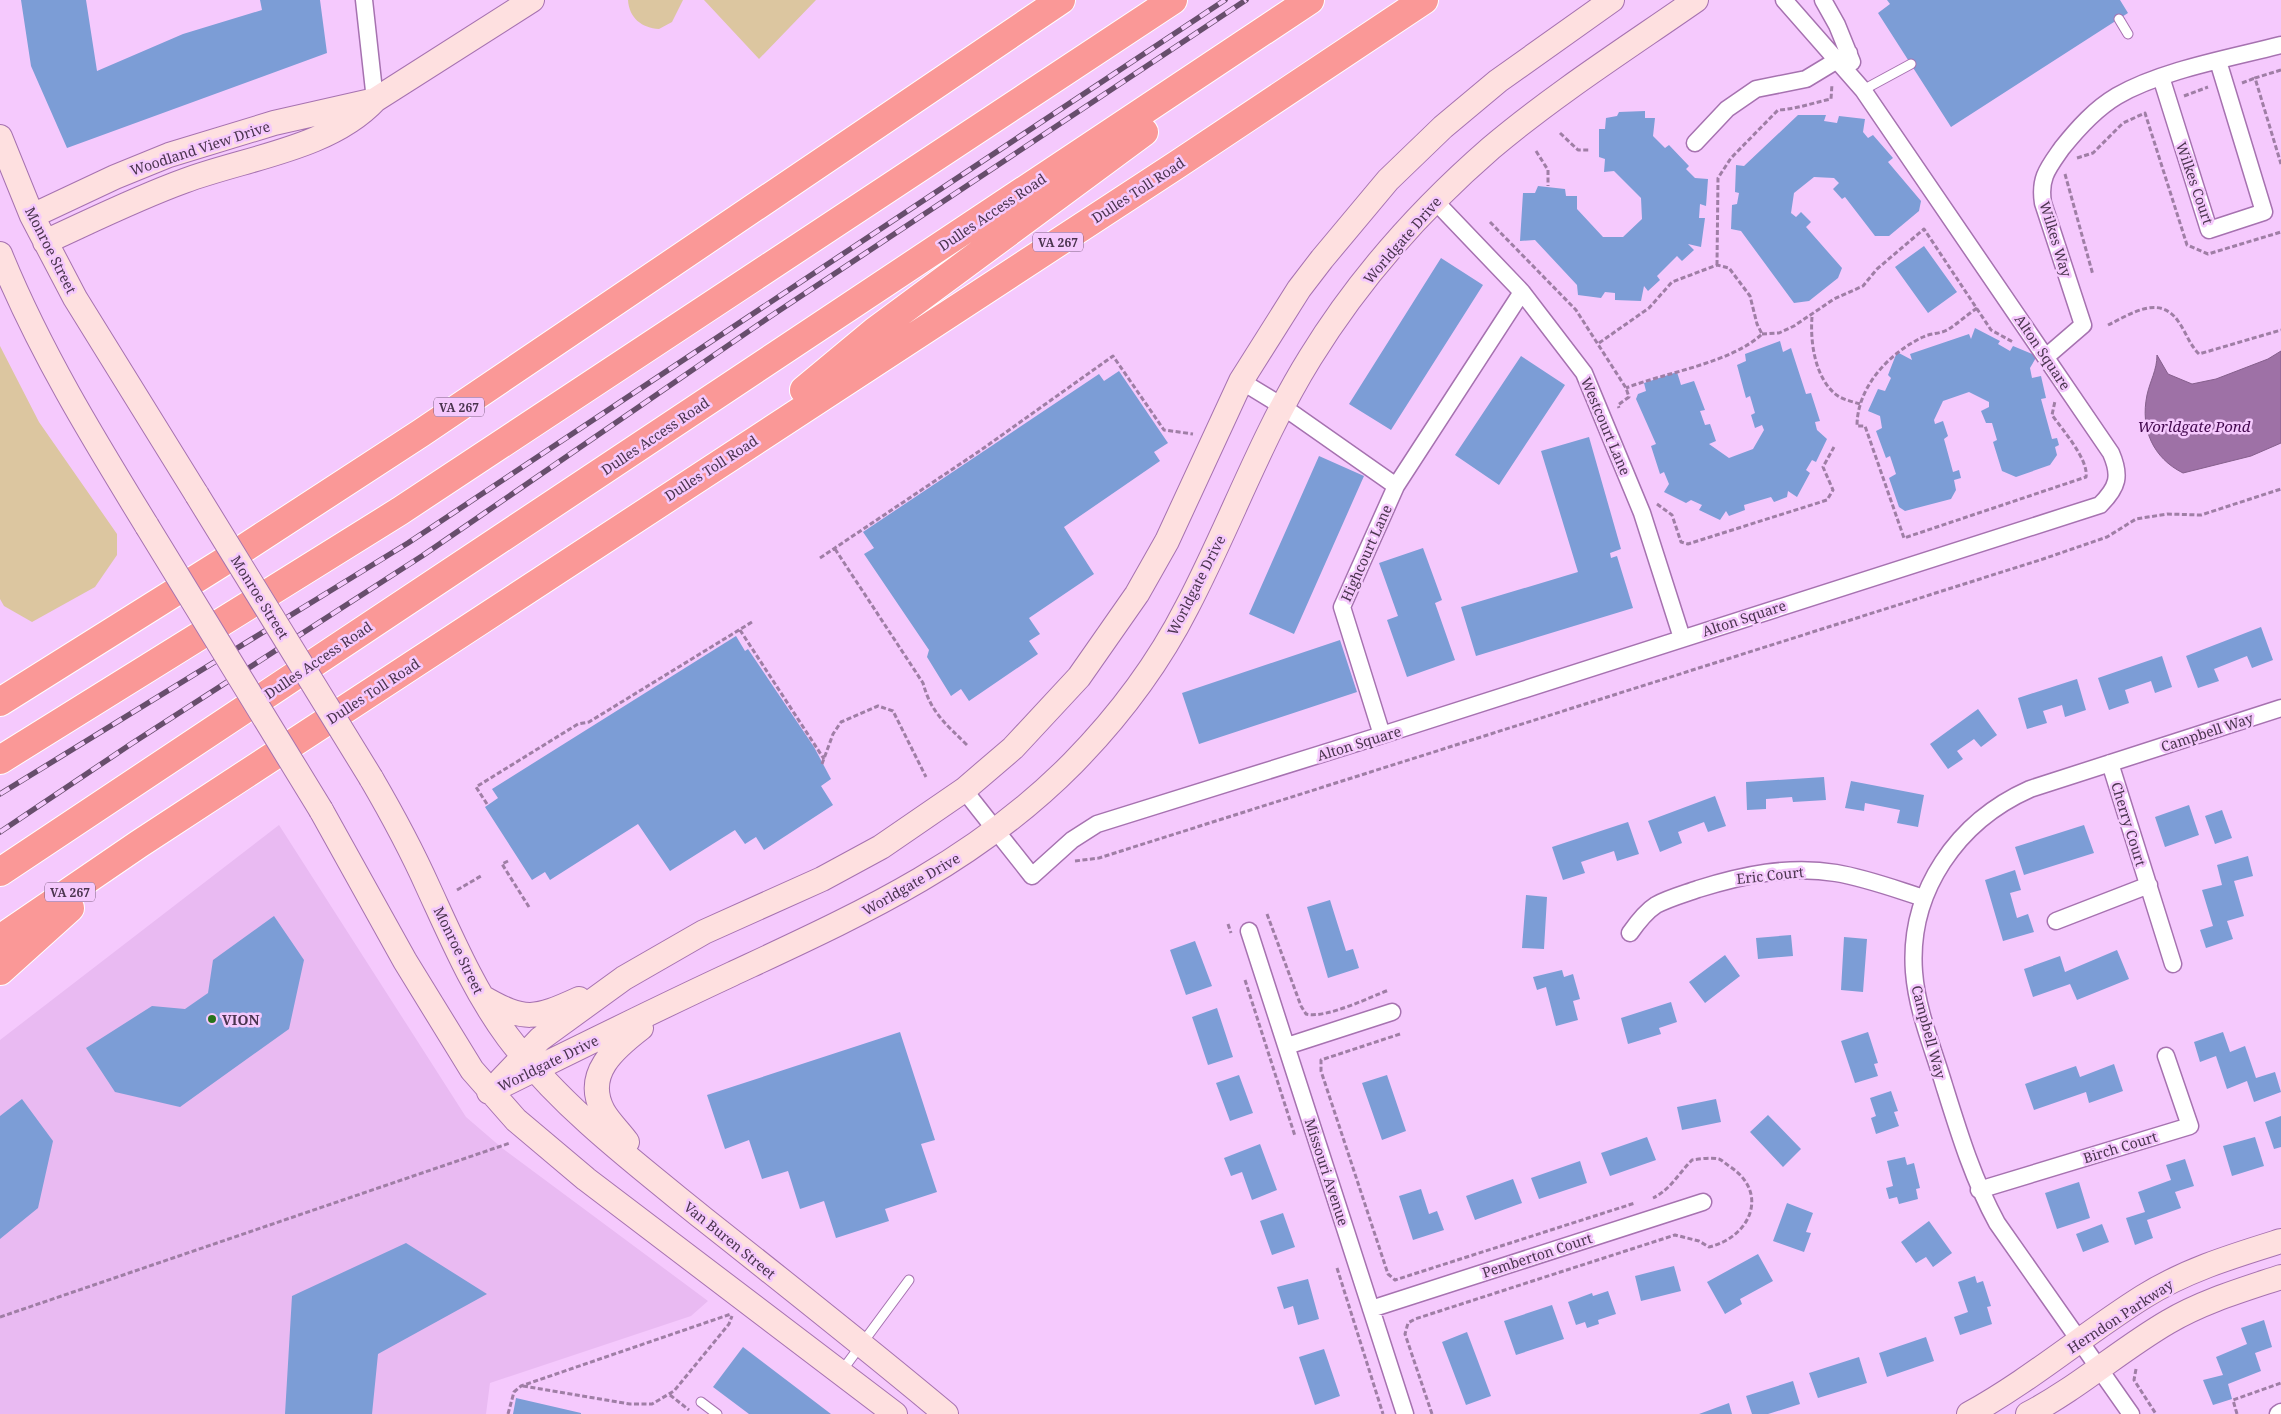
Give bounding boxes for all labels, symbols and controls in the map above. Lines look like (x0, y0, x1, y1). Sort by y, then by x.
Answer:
street label: Woodland View Drive (128, 116, 272, 180)
street label: Wilkes Court (2172, 139, 2218, 227)
street label: Dulles Toll Road (1088, 153, 1188, 227)
street label: Dulles Access Road (934, 169, 1050, 255)
street label: Worldgate Drive (1359, 192, 1445, 288)
street label: Wilkes Way (2036, 199, 2077, 279)
street label: Monroe Street (21, 203, 81, 297)
road number: VA 267 (1033, 232, 1083, 252)
street label: Alton Square (2011, 311, 2075, 393)
street label: Westcourt Lane (1577, 374, 1635, 478)
street label: Dulles Access Road (597, 393, 713, 479)
road number: VA 267 (434, 398, 484, 417)
water label: Worldgate Pond (2137, 416, 2251, 436)
street label: Dulles Toll Road (661, 431, 761, 505)
street label: Highcourt Lane (1336, 502, 1396, 604)
street label: Worldgate Drive (1163, 532, 1229, 638)
street label: Monroe Street (227, 552, 293, 642)
street label: Alton Square (1700, 596, 1788, 640)
street label: Dulles Access Road (260, 617, 376, 703)
street label: Dulles Toll Road (323, 654, 423, 728)
street label: Campbell Way (2158, 708, 2256, 756)
street label: Alton Square (1315, 721, 1403, 765)
street label: Cherry Court (2107, 780, 2151, 868)
street label: Worldgate Drive (859, 848, 963, 920)
street label: Eric Court (1735, 862, 1805, 888)
road number: VA 267 (45, 882, 95, 902)
street label: Monroe Street (430, 903, 488, 997)
street label: Campbell Way (1907, 983, 1951, 1081)
place label: VION (222, 1010, 259, 1029)
marker: VION (206, 1013, 218, 1025)
street label: Worldgate Drive (495, 1030, 601, 1096)
street label: Missouri Avenue (1301, 1116, 1353, 1228)
street label: Birch Court (2081, 1127, 2160, 1167)
street label: Van Buren Street (680, 1197, 780, 1283)
street label: Pemberton Court (1480, 1228, 1595, 1282)
street label: Herndon Parkway (2064, 1275, 2177, 1357)

